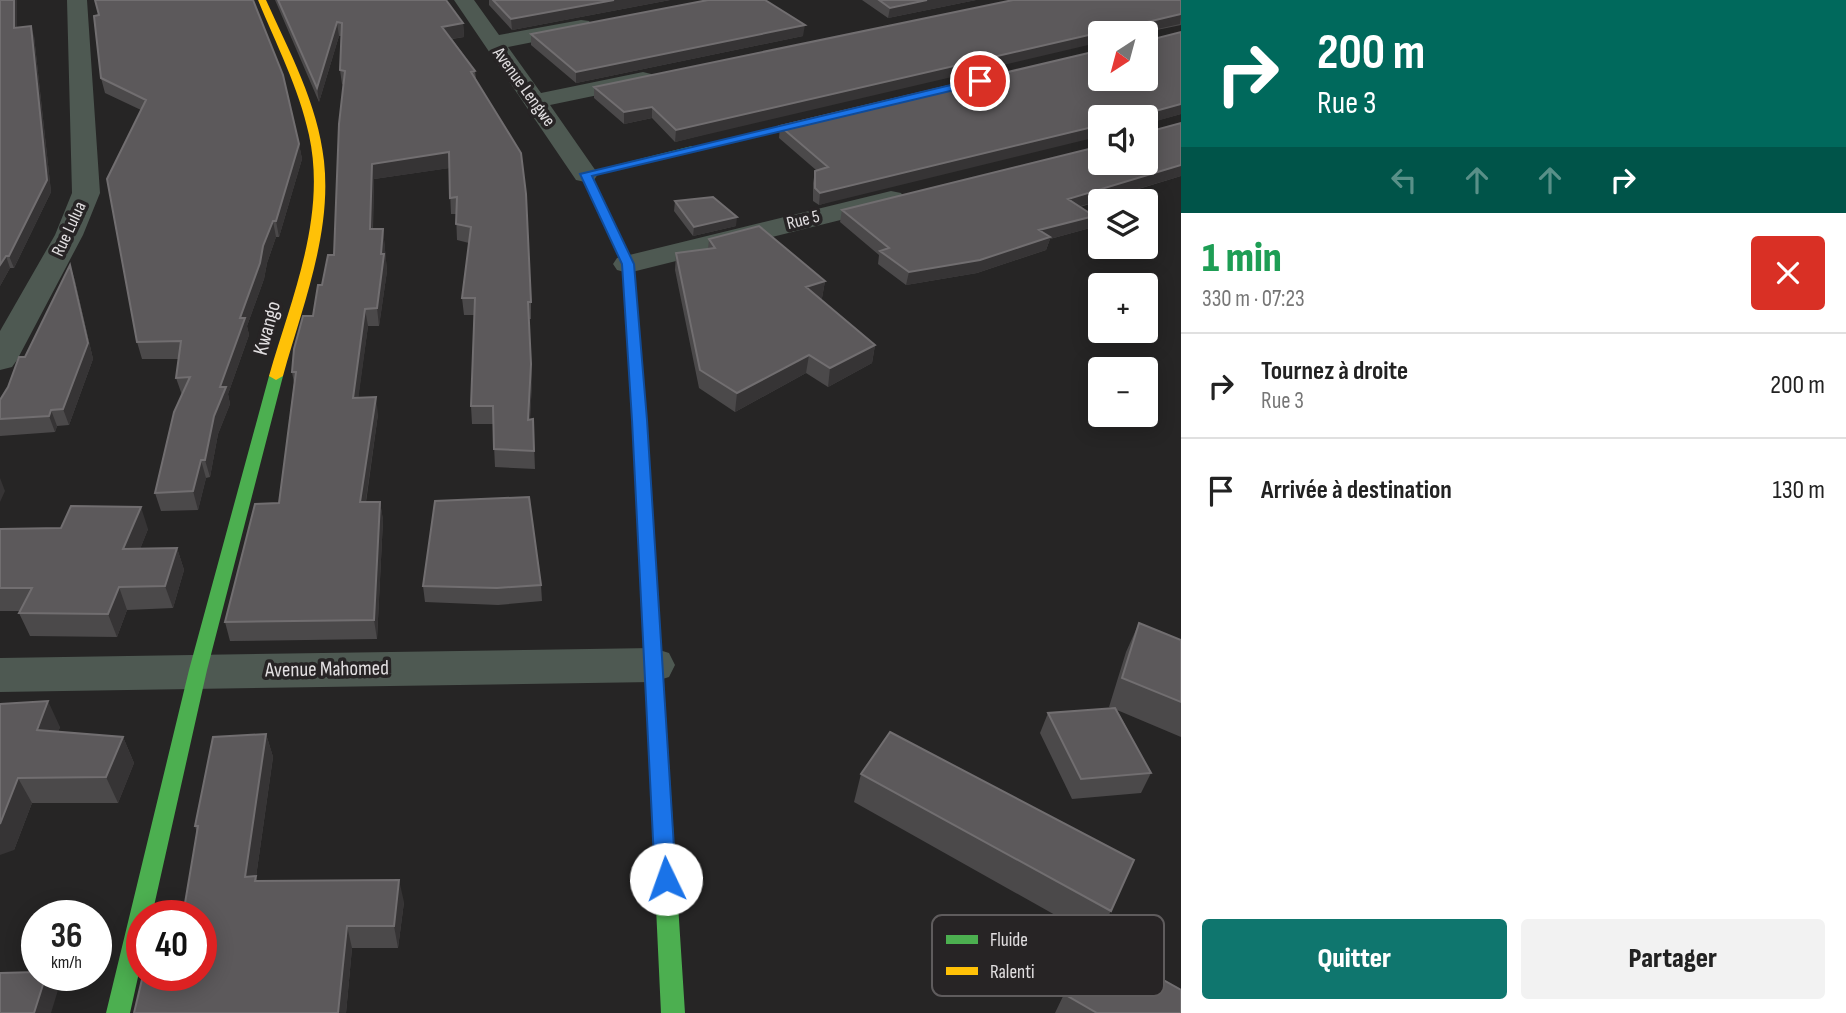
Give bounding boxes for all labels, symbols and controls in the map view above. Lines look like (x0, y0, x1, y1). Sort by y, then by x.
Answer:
north arrow (1088, 21, 1158, 91)
map controls (1088, 21, 1158, 427)
text: 200 m (1317, 24, 1425, 83)
icon: right (1202, 28, 1293, 119)
street label: Avenue Lengwe (488, 43, 560, 131)
pin (950, 51, 1010, 111)
icon: arrive (961, 62, 999, 100)
text: Rue 3 (1317, 84, 1377, 123)
button: sound (1088, 105, 1158, 175)
icon: left (1385, 161, 1423, 199)
icon: ahead (1458, 161, 1496, 199)
icon: ahead (1531, 161, 1569, 199)
icon: right (1604, 161, 1642, 199)
button: layers (1088, 189, 1158, 259)
street label: Rue Lulua (47, 198, 91, 260)
street label: Rue 5 (784, 206, 822, 234)
text: 1 min (1202, 233, 1282, 284)
button: close (1751, 236, 1825, 310)
button: + (1088, 273, 1158, 343)
text: 330 m · 07:23 (1202, 285, 1305, 313)
street label: Kwango (248, 298, 286, 358)
text: Tournez à droite (1261, 356, 1408, 387)
button: − (1088, 357, 1158, 427)
icon: right (1202, 367, 1240, 405)
text: 200 m (1770, 370, 1825, 401)
text: Rue 3 (1261, 387, 1304, 415)
icon: arrive (1202, 472, 1240, 510)
text: Arrivée à destination (1261, 475, 1452, 506)
text: 130 m (1773, 475, 1825, 506)
street label: Avenue Mahomed (264, 655, 389, 683)
position arrow (629, 842, 703, 916)
speed limit sign: 40 (126, 900, 217, 991)
text: 36 (50, 915, 83, 958)
legend (932, 915, 1164, 996)
button: Quitter (1202, 919, 1507, 999)
button: Partager (1521, 919, 1825, 999)
text: Fluide (990, 929, 1028, 952)
text: km/h (51, 952, 82, 973)
text: Ralenti (990, 961, 1035, 984)

